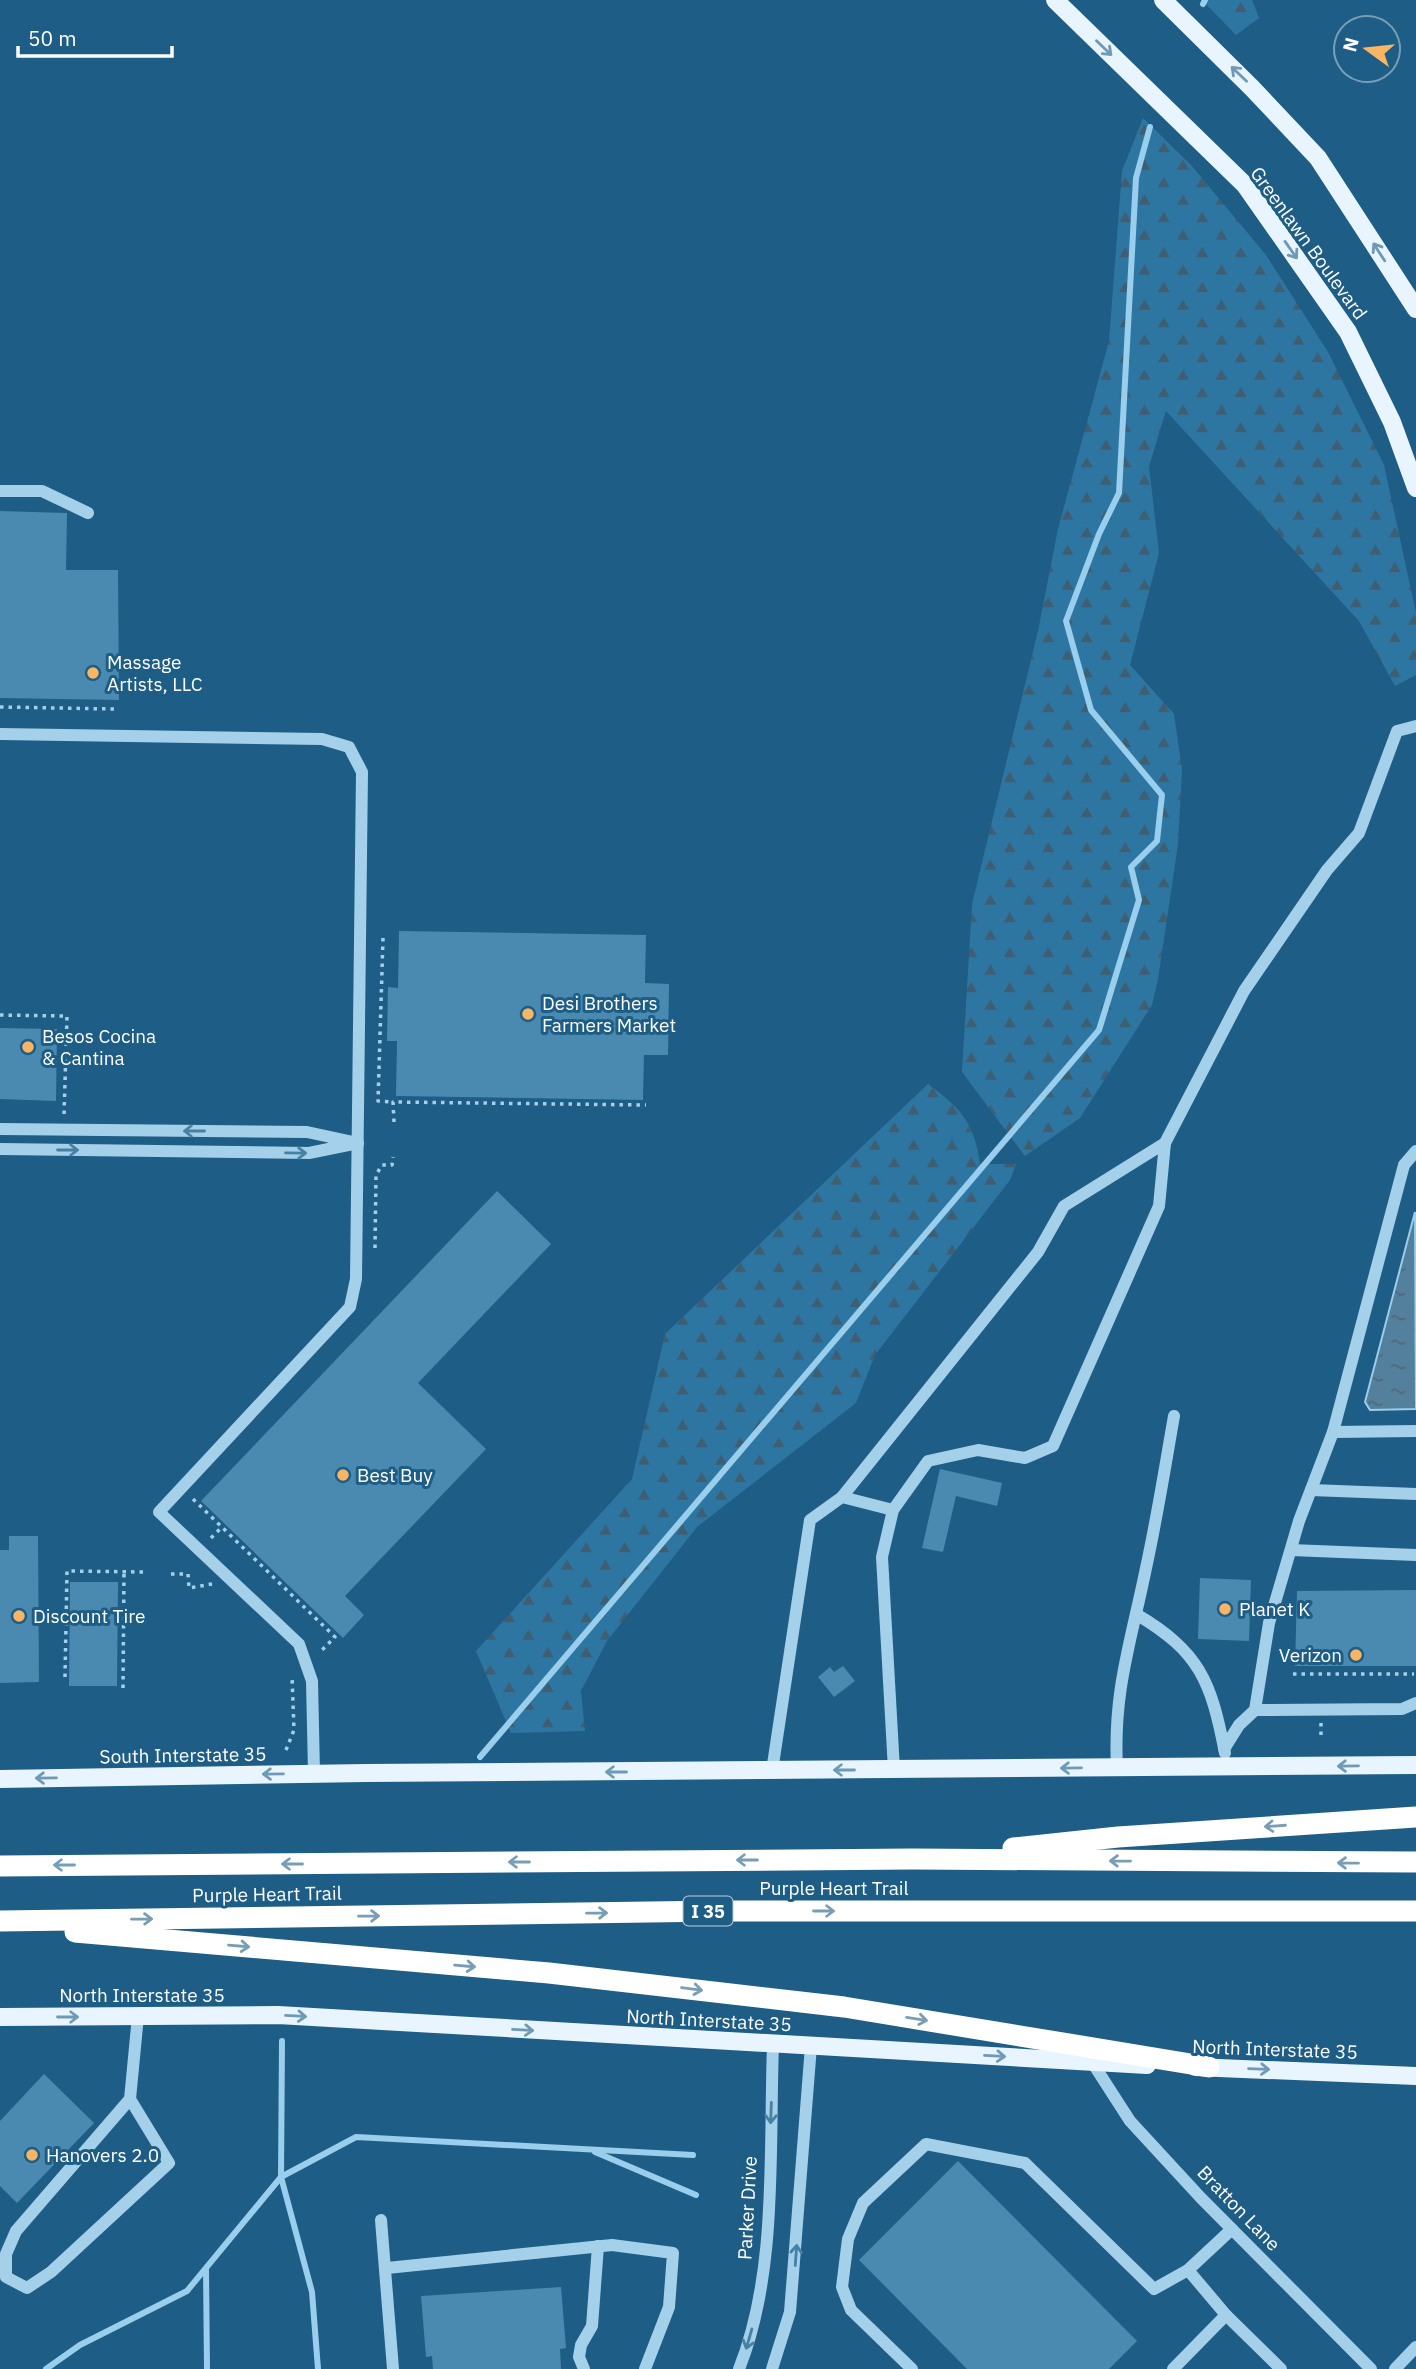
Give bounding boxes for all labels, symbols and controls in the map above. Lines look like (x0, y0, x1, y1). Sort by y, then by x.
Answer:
scale bar (18, 14, 172, 58)
north arrow (1332, 14, 1402, 84)
text: 50 m (28, 24, 77, 52)
text: N (1337, 35, 1364, 54)
one-way arrow (1095, 39, 1112, 56)
one-way arrow (1230, 66, 1247, 83)
street label: Greenlawn Boulevard (1245, 162, 1373, 324)
one-way arrow (1284, 240, 1298, 259)
one-way arrow (1372, 243, 1386, 262)
place label: Massage Artists, LLC (107, 650, 203, 696)
marker: Massage Artists, LLC (85, 665, 101, 681)
place label: Desi Brothers Farmers Market (542, 991, 676, 1037)
marker: Desi Brothers Farmers Market (520, 1006, 536, 1022)
place label: Besos Cocina & Cantina (42, 1024, 156, 1070)
marker: Besos Cocina & Cantina (20, 1039, 36, 1055)
one-way arrow (183, 1124, 206, 1138)
one-way arrow (56, 1143, 79, 1157)
one-way arrow (284, 1146, 307, 1160)
place label: Best Buy (357, 1463, 433, 1487)
marker: Best Buy (335, 1467, 351, 1483)
place label: Planet K (1239, 1597, 1310, 1621)
marker: Planet K (1217, 1601, 1233, 1617)
place label: Discount Tire (33, 1604, 146, 1628)
marker: Discount Tire (11, 1608, 27, 1624)
place label: Verizon (1279, 1643, 1342, 1667)
marker: Verizon (1348, 1647, 1364, 1663)
street label: South Interstate 35 (99, 1742, 267, 1768)
one-way arrow (1337, 1759, 1360, 1773)
one-way arrow (1060, 1761, 1083, 1775)
one-way arrow (833, 1763, 856, 1777)
one-way arrow (605, 1765, 628, 1779)
one-way arrow (262, 1767, 285, 1781)
one-way arrow (35, 1771, 58, 1785)
one-way arrow (1264, 1820, 1286, 1833)
one-way arrow (736, 1853, 759, 1867)
one-way arrow (1109, 1854, 1132, 1868)
one-way arrow (508, 1855, 531, 1869)
one-way arrow (1337, 1856, 1360, 1870)
one-way arrow (281, 1857, 304, 1871)
one-way arrow (53, 1859, 76, 1872)
street label: Purple Heart Trail (759, 1876, 909, 1900)
street label: Purple Heart Trail (192, 1881, 342, 1907)
road number: I 35 (684, 1896, 732, 1926)
one-way arrow (812, 1904, 835, 1918)
one-way arrow (585, 1906, 608, 1919)
one-way arrow (357, 1909, 380, 1923)
one-way arrow (130, 1912, 153, 1926)
one-way arrow (227, 1940, 250, 1953)
one-way arrow (454, 1960, 476, 1973)
street label: North Interstate 35 (59, 1983, 225, 2007)
one-way arrow (680, 1983, 703, 1996)
street label: North Interstate 35 (626, 2004, 792, 2036)
one-way arrow (56, 2010, 79, 2024)
one-way arrow (284, 2010, 306, 2023)
one-way arrow (905, 2013, 928, 2026)
one-way arrow (511, 2024, 534, 2037)
street label: North Interstate 35 (1192, 2034, 1358, 2064)
one-way arrow (983, 2049, 1006, 2062)
one-way arrow (1247, 2063, 1270, 2076)
one-way arrow (764, 2102, 777, 2125)
place label: Hanovers 2.0 (46, 2143, 159, 2167)
marker: Hanovers 2.0 (24, 2147, 40, 2163)
street label: Parker Drive (732, 2155, 762, 2261)
street label: Bratton Lane (1192, 2160, 1286, 2256)
one-way arrow (790, 2244, 803, 2267)
one-way arrow (742, 2328, 755, 2350)

